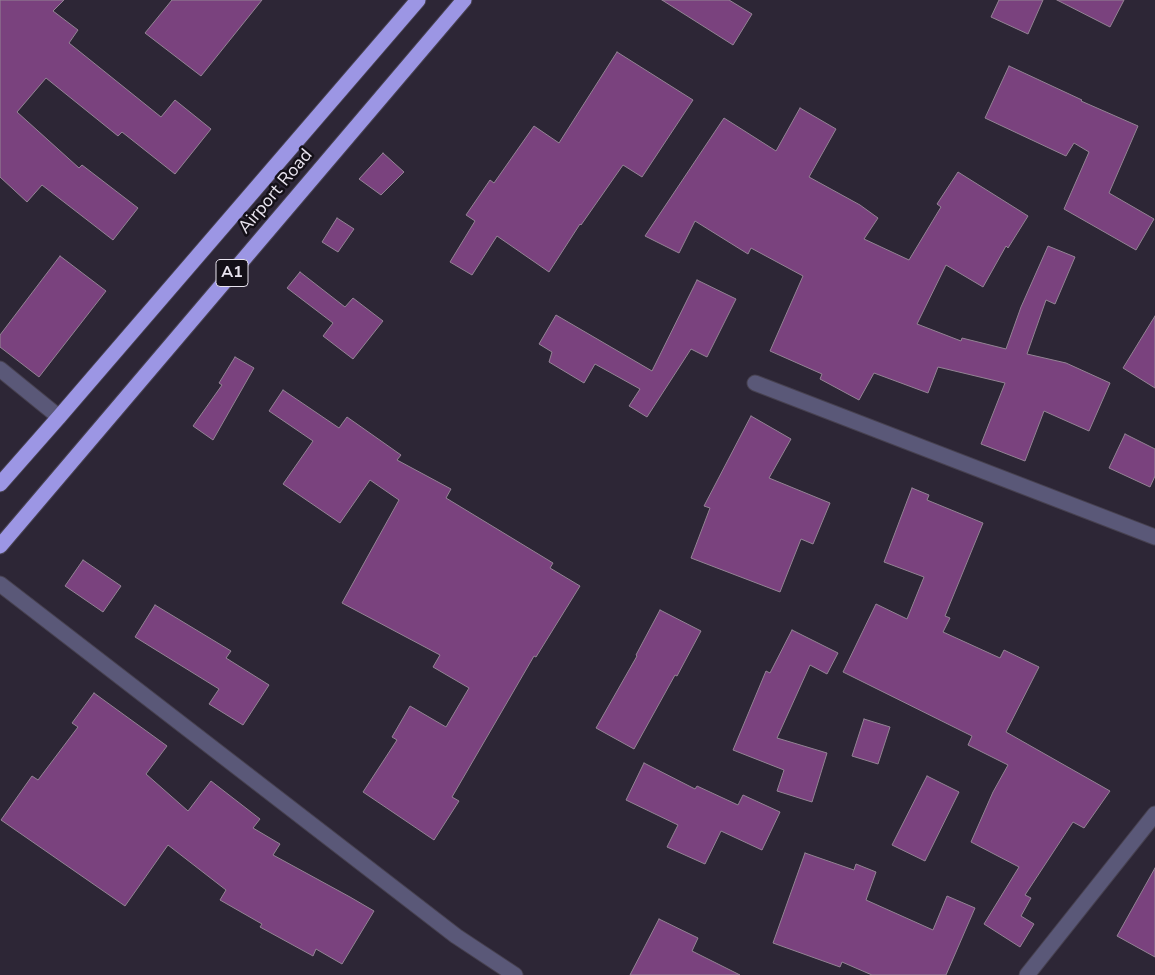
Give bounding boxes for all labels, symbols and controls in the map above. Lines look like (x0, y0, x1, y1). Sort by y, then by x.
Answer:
street label: Airport Road (234, 145, 318, 239)
road number: A1 (216, 260, 248, 286)

